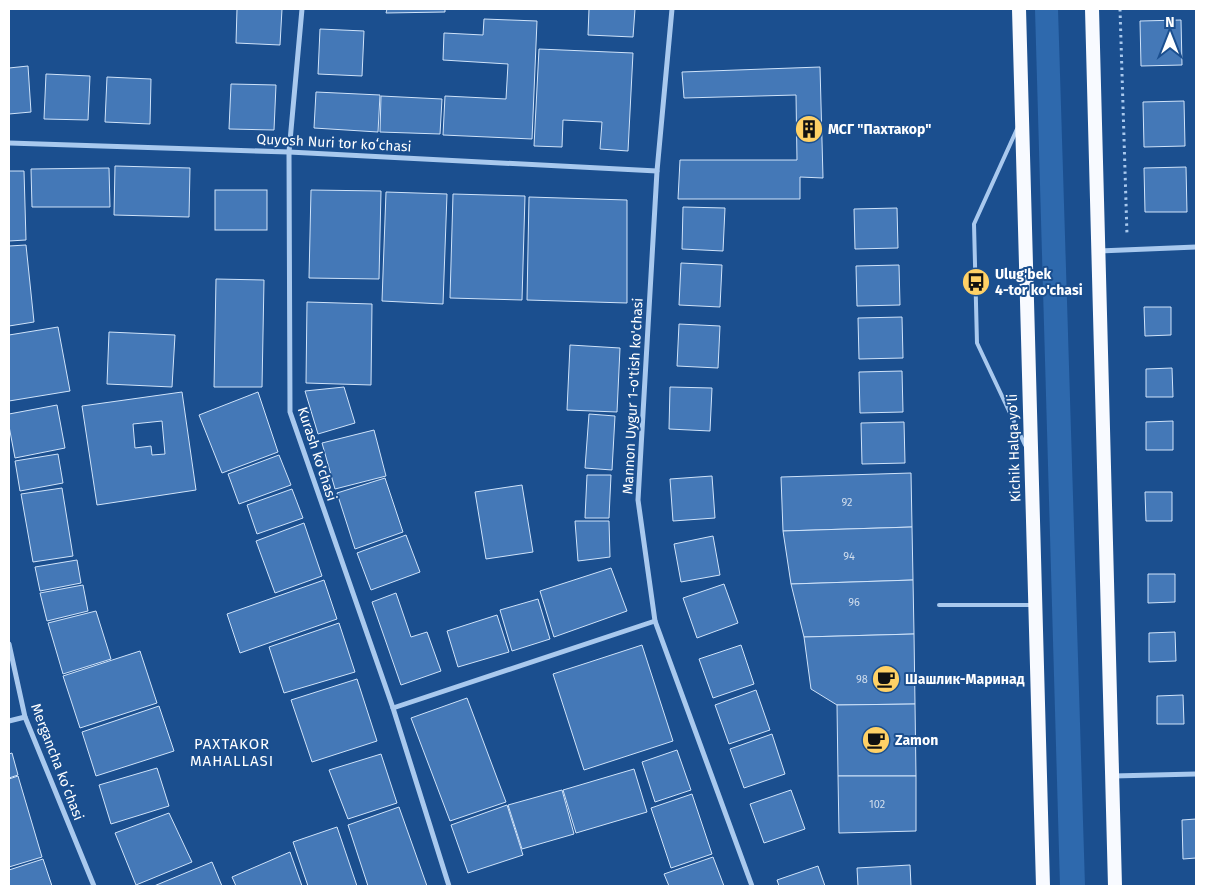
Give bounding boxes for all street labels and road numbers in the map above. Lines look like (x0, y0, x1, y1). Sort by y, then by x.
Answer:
street label: Quyosh Nuri tor koʻchasi (256, 130, 412, 156)
street label: Mannon Uygur 1-o'tish ko'chasi (619, 297, 647, 495)
street label: Kichik Halqa yo'li (1004, 393, 1024, 503)
street label: Kurash ko'chasi (294, 405, 340, 503)
street label: Mergancha koʻchasi (27, 701, 87, 823)

